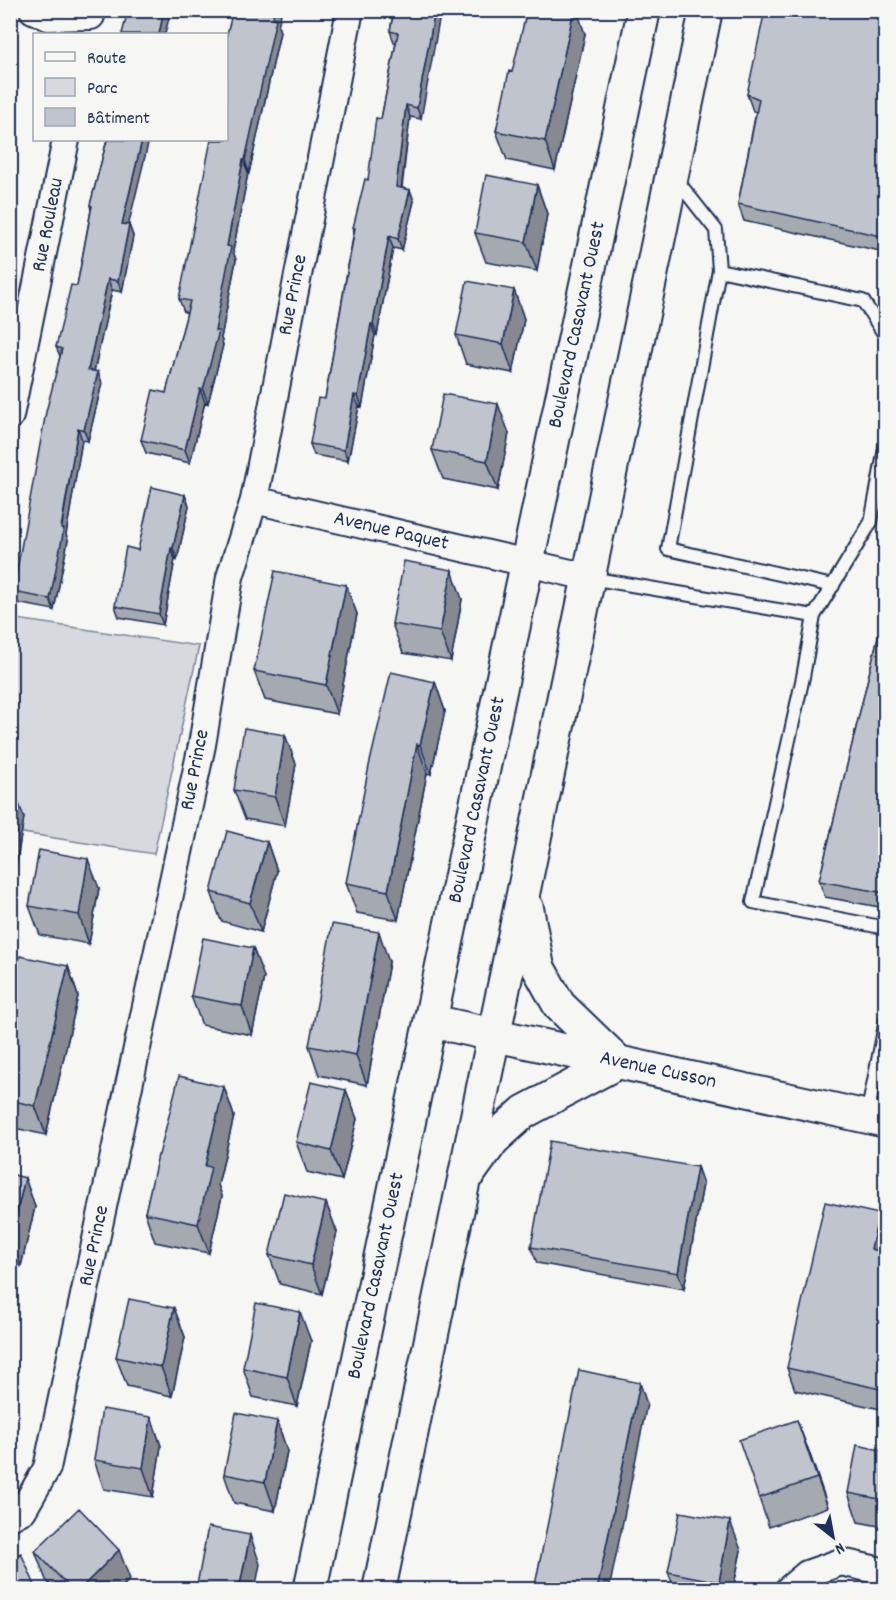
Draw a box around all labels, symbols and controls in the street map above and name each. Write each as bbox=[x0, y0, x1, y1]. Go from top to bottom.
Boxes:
legend bbox=[33, 33, 228, 141]
text: Route bbox=[87, 47, 126, 72]
text: Parc bbox=[87, 77, 118, 102]
text: Bâtiment bbox=[87, 107, 150, 132]
street label: Rue Rouleau bbox=[25, 175, 73, 275]
street label: Boulevard Casavant Ouest bbox=[541, 219, 615, 431]
street label: Rue Prince bbox=[271, 252, 317, 338]
street label: Avenue Paquet bbox=[331, 504, 452, 560]
street label: Boulevard Casavant Ouest bbox=[441, 694, 515, 906]
street label: Rue Prince bbox=[173, 727, 219, 813]
street label: Avenue Cusson bbox=[597, 1044, 719, 1098]
street label: Boulevard Casavant Ouest bbox=[340, 1170, 414, 1382]
street label: Rue Prince bbox=[72, 1203, 118, 1289]
north arrow bbox=[803, 1507, 863, 1567]
text: N bbox=[830, 1536, 849, 1560]

